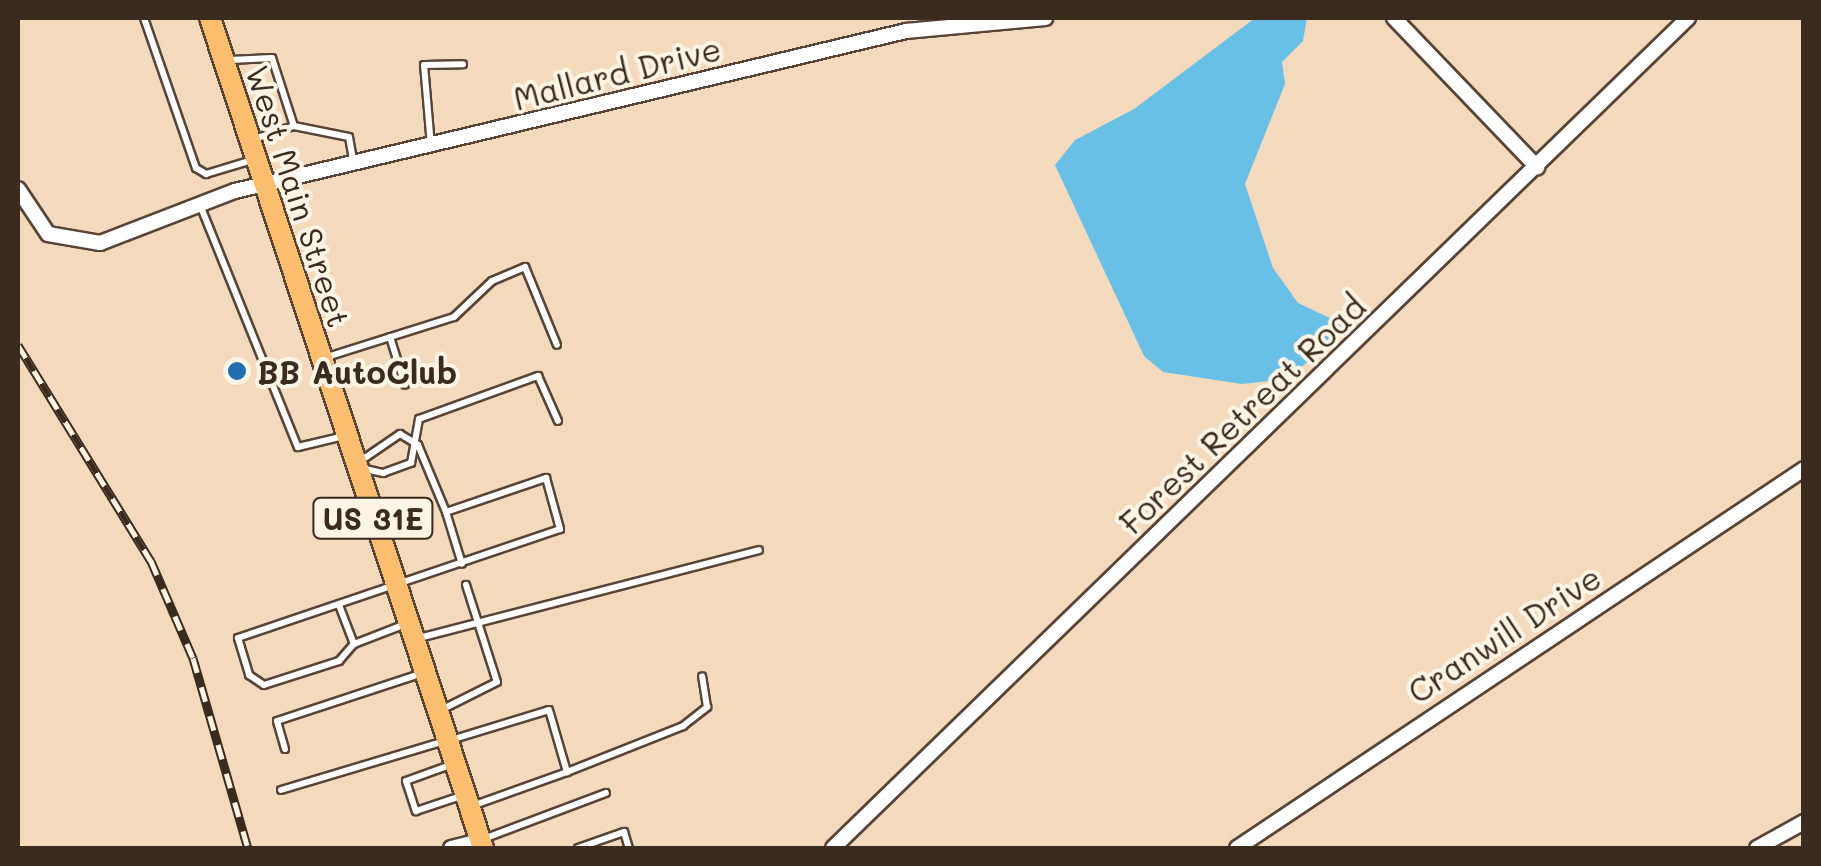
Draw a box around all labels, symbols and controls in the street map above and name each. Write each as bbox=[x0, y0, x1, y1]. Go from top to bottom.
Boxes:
street label: Mallard Drive bbox=[509, 29, 725, 117]
street label: West Main Street bbox=[239, 60, 359, 332]
street label: Forest Retreat Road bbox=[1111, 287, 1373, 541]
place label: BB AutoClub bbox=[257, 352, 457, 390]
marker: BB AutoClub bbox=[226, 360, 248, 382]
road number: US 31E bbox=[310, 493, 436, 543]
street label: Cranwill Drive bbox=[1400, 557, 1608, 711]

